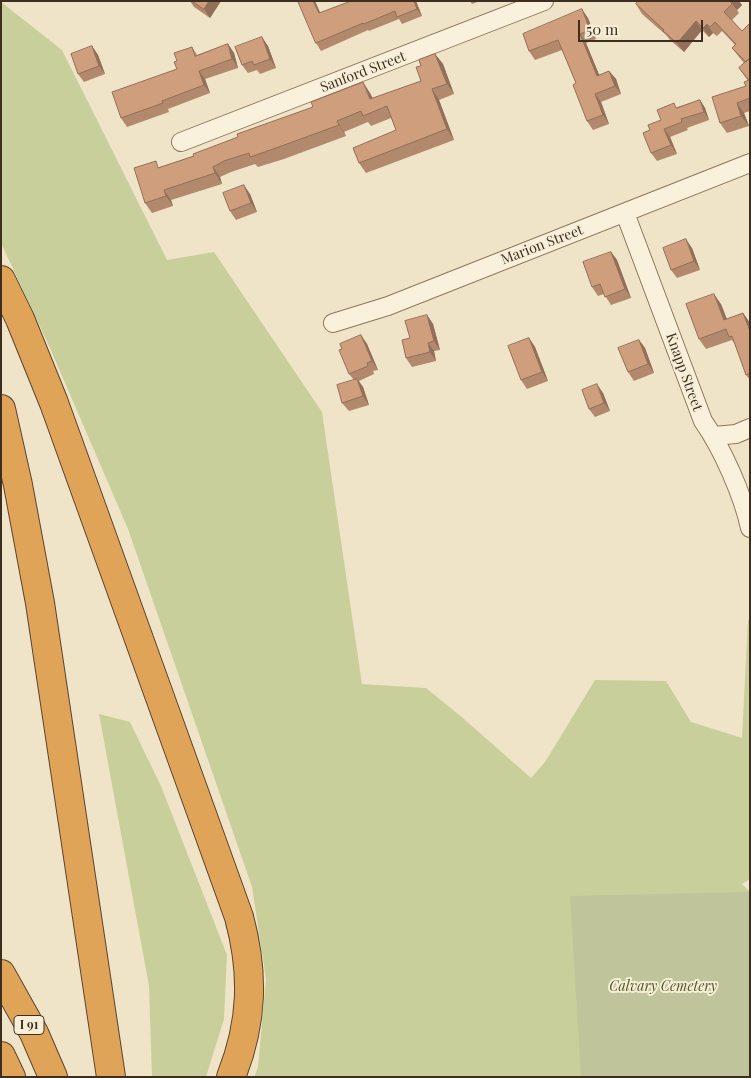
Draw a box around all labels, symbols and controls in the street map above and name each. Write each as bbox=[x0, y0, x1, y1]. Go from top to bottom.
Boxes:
scale bar bbox=[581, 10, 706, 42]
text: 50 m bbox=[586, 19, 618, 39]
street label: Sanford Street bbox=[318, 48, 408, 96]
street label: Marion Street bbox=[499, 222, 585, 268]
street label: Knapp Street bbox=[662, 331, 706, 413]
park label: Calvary Cemetery bbox=[609, 979, 717, 995]
road number: I 91 bbox=[14, 1016, 44, 1034]

